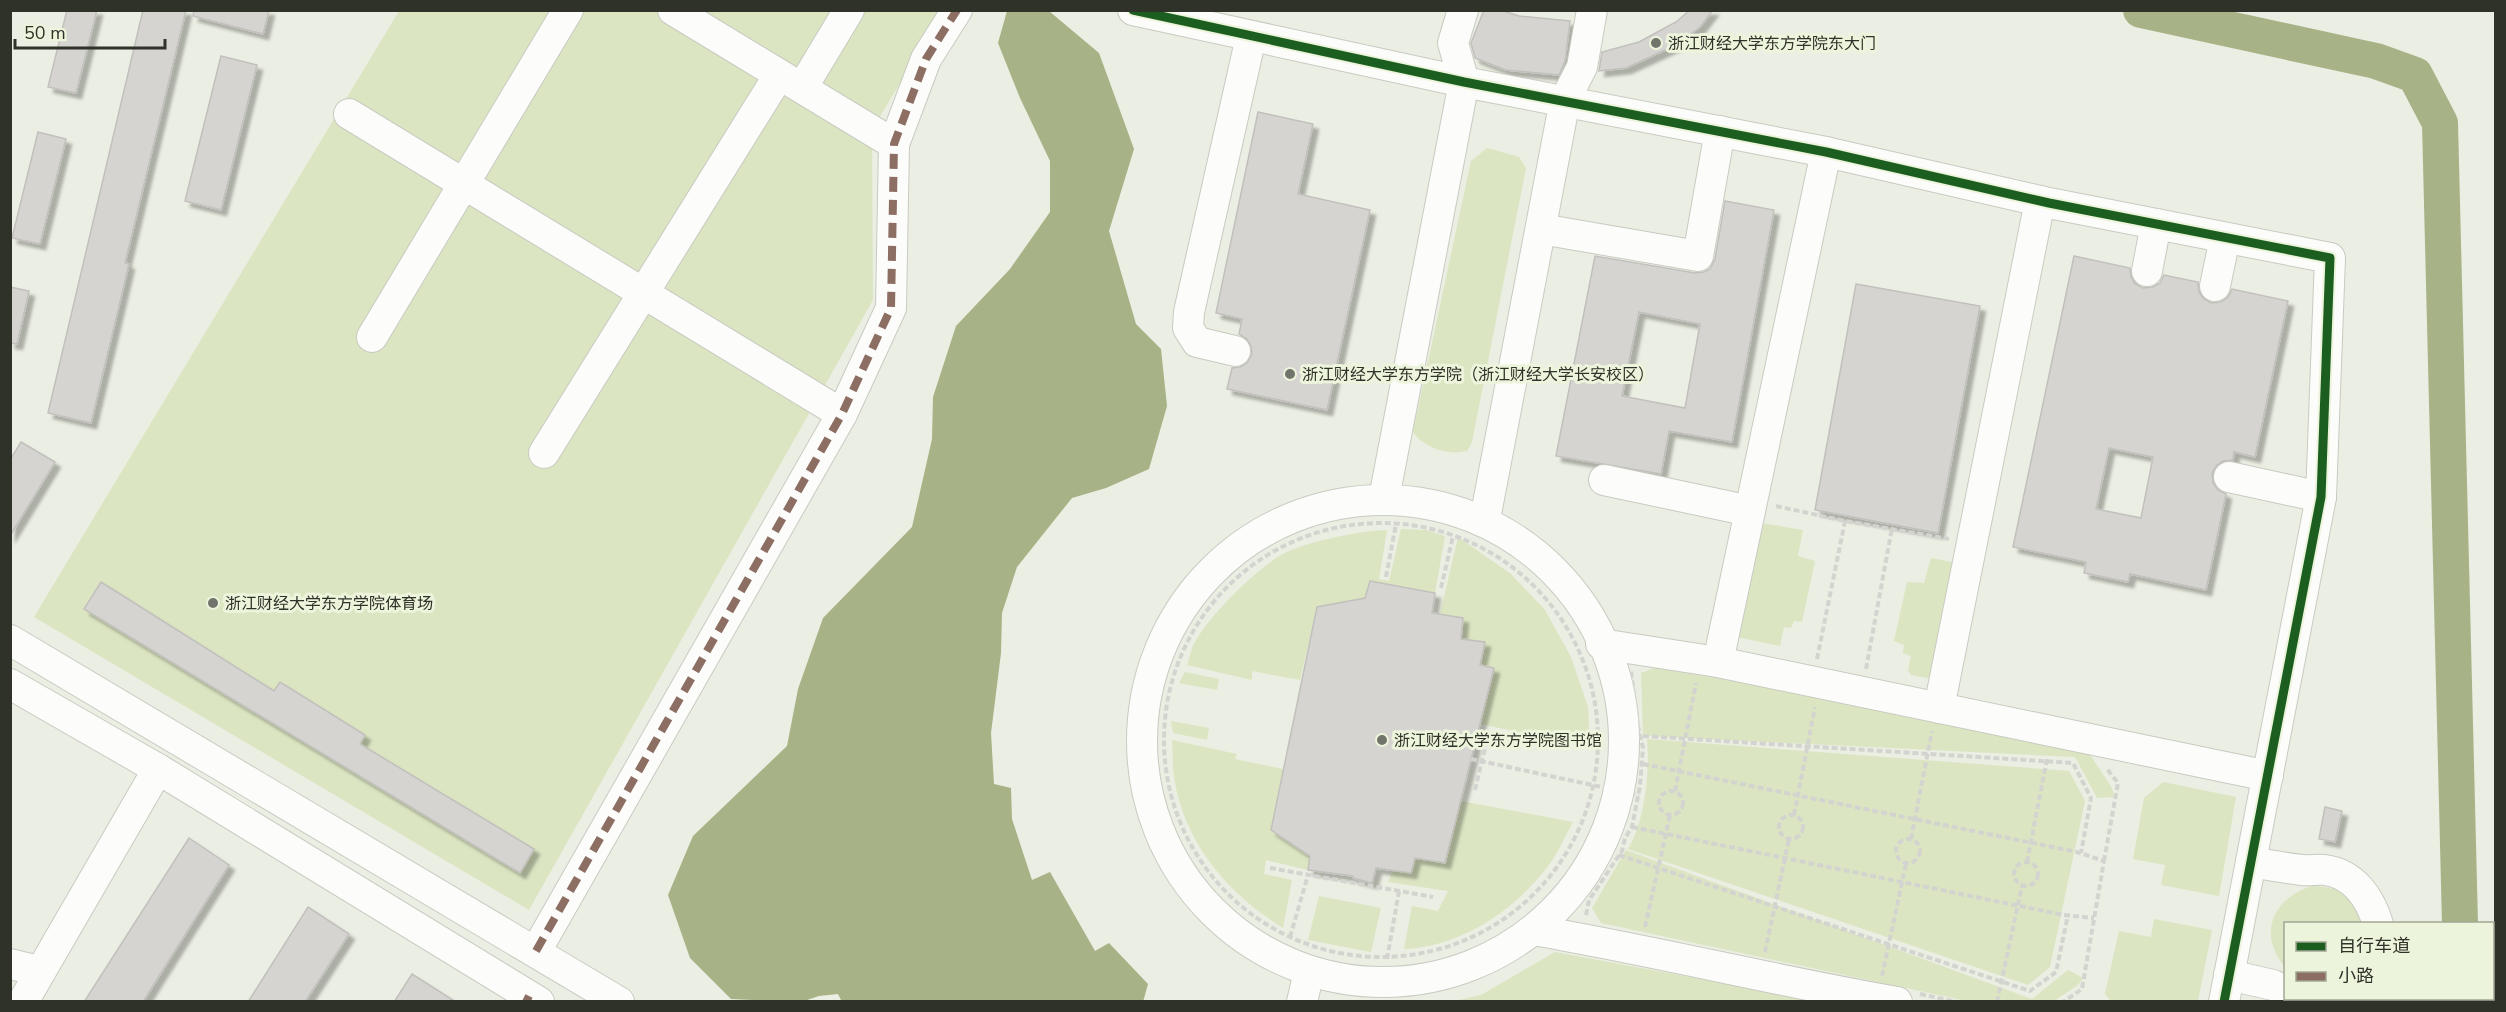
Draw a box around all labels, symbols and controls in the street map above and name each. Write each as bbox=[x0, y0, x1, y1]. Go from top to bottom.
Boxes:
scale bar bbox=[15, 12, 165, 50]
text: 50 m bbox=[24, 21, 66, 45]
place label: 浙江财经大学东方学院东大门 bbox=[1668, 33, 1876, 55]
marker: 浙江财经大学东方学院东大门 bbox=[1649, 36, 1663, 50]
place label: 浙江财经大学东方学院（浙江财经大学长安校区） bbox=[1302, 364, 1654, 386]
marker: 浙江财经大学东方学院（浙江财经大学长安校区） bbox=[1283, 367, 1297, 381]
place label: 浙江财经大学东方学院体育场 bbox=[225, 593, 433, 615]
marker: 浙江财经大学东方学院体育场 bbox=[206, 596, 220, 610]
place label: 浙江财经大学东方学院图书馆 bbox=[1394, 730, 1602, 752]
marker: 浙江财经大学东方学院图书馆 bbox=[1375, 733, 1389, 747]
legend bbox=[2284, 922, 2494, 1000]
text: 自行车道 bbox=[2338, 934, 2410, 958]
text: 小路 bbox=[2338, 964, 2374, 988]

